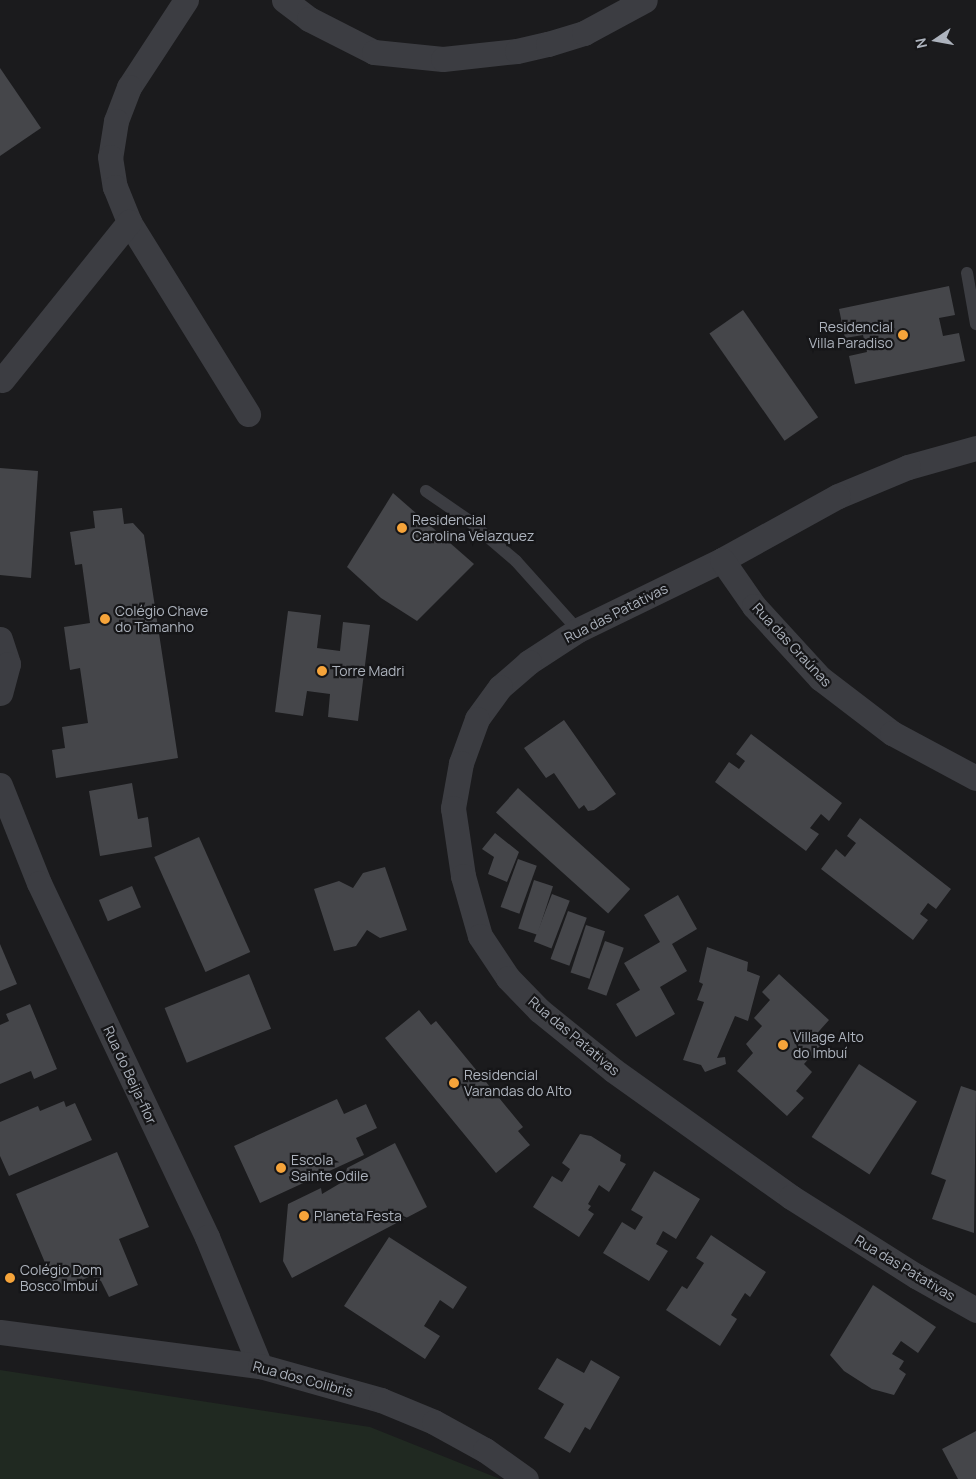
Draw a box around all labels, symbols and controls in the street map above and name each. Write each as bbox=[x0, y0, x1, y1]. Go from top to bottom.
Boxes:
north arrow bbox=[911, 15, 961, 65]
text: N bbox=[911, 36, 931, 50]
place label: Residencial Villa Paradiso bbox=[809, 319, 893, 352]
marker: Residencial Villa Paradiso bbox=[897, 329, 909, 341]
place label: Residencial Carolina Velazquez bbox=[412, 512, 534, 544]
marker: Residencial Carolina Velazquez bbox=[396, 522, 408, 534]
street label: Rua das Patativas bbox=[561, 580, 671, 646]
street label: Rua das Graúnas bbox=[749, 600, 835, 690]
place label: Colégio Chave do Tamanho bbox=[115, 603, 208, 636]
marker: Colégio Chave do Tamanho bbox=[99, 613, 111, 625]
place label: Torre Madri bbox=[332, 663, 405, 679]
marker: Torre Madri bbox=[316, 665, 328, 677]
street label: Rua das Patativas bbox=[525, 993, 623, 1079]
street label: Rua do Beija-flor bbox=[100, 1023, 160, 1127]
place label: Village Alto do Imbuí bbox=[793, 1029, 864, 1062]
marker: Village Alto do Imbuí bbox=[777, 1039, 789, 1051]
place label: Residencial Varandas do Alto bbox=[464, 1067, 572, 1100]
marker: Residencial Varandas do Alto bbox=[448, 1077, 460, 1089]
place label: Escola Sainte Odile bbox=[291, 1152, 368, 1184]
marker: Escola Sainte Odile bbox=[275, 1162, 287, 1174]
place label: Planeta Festa bbox=[314, 1208, 402, 1224]
marker: Planeta Festa bbox=[298, 1210, 310, 1222]
street label: Rua das Patativas bbox=[852, 1231, 958, 1305]
place label: Colégio Dom Bosco Imbuí bbox=[20, 1262, 102, 1294]
marker: Colégio Dom Bosco Imbuí bbox=[4, 1272, 16, 1284]
street label: Rua dos Colibris bbox=[251, 1358, 355, 1400]

